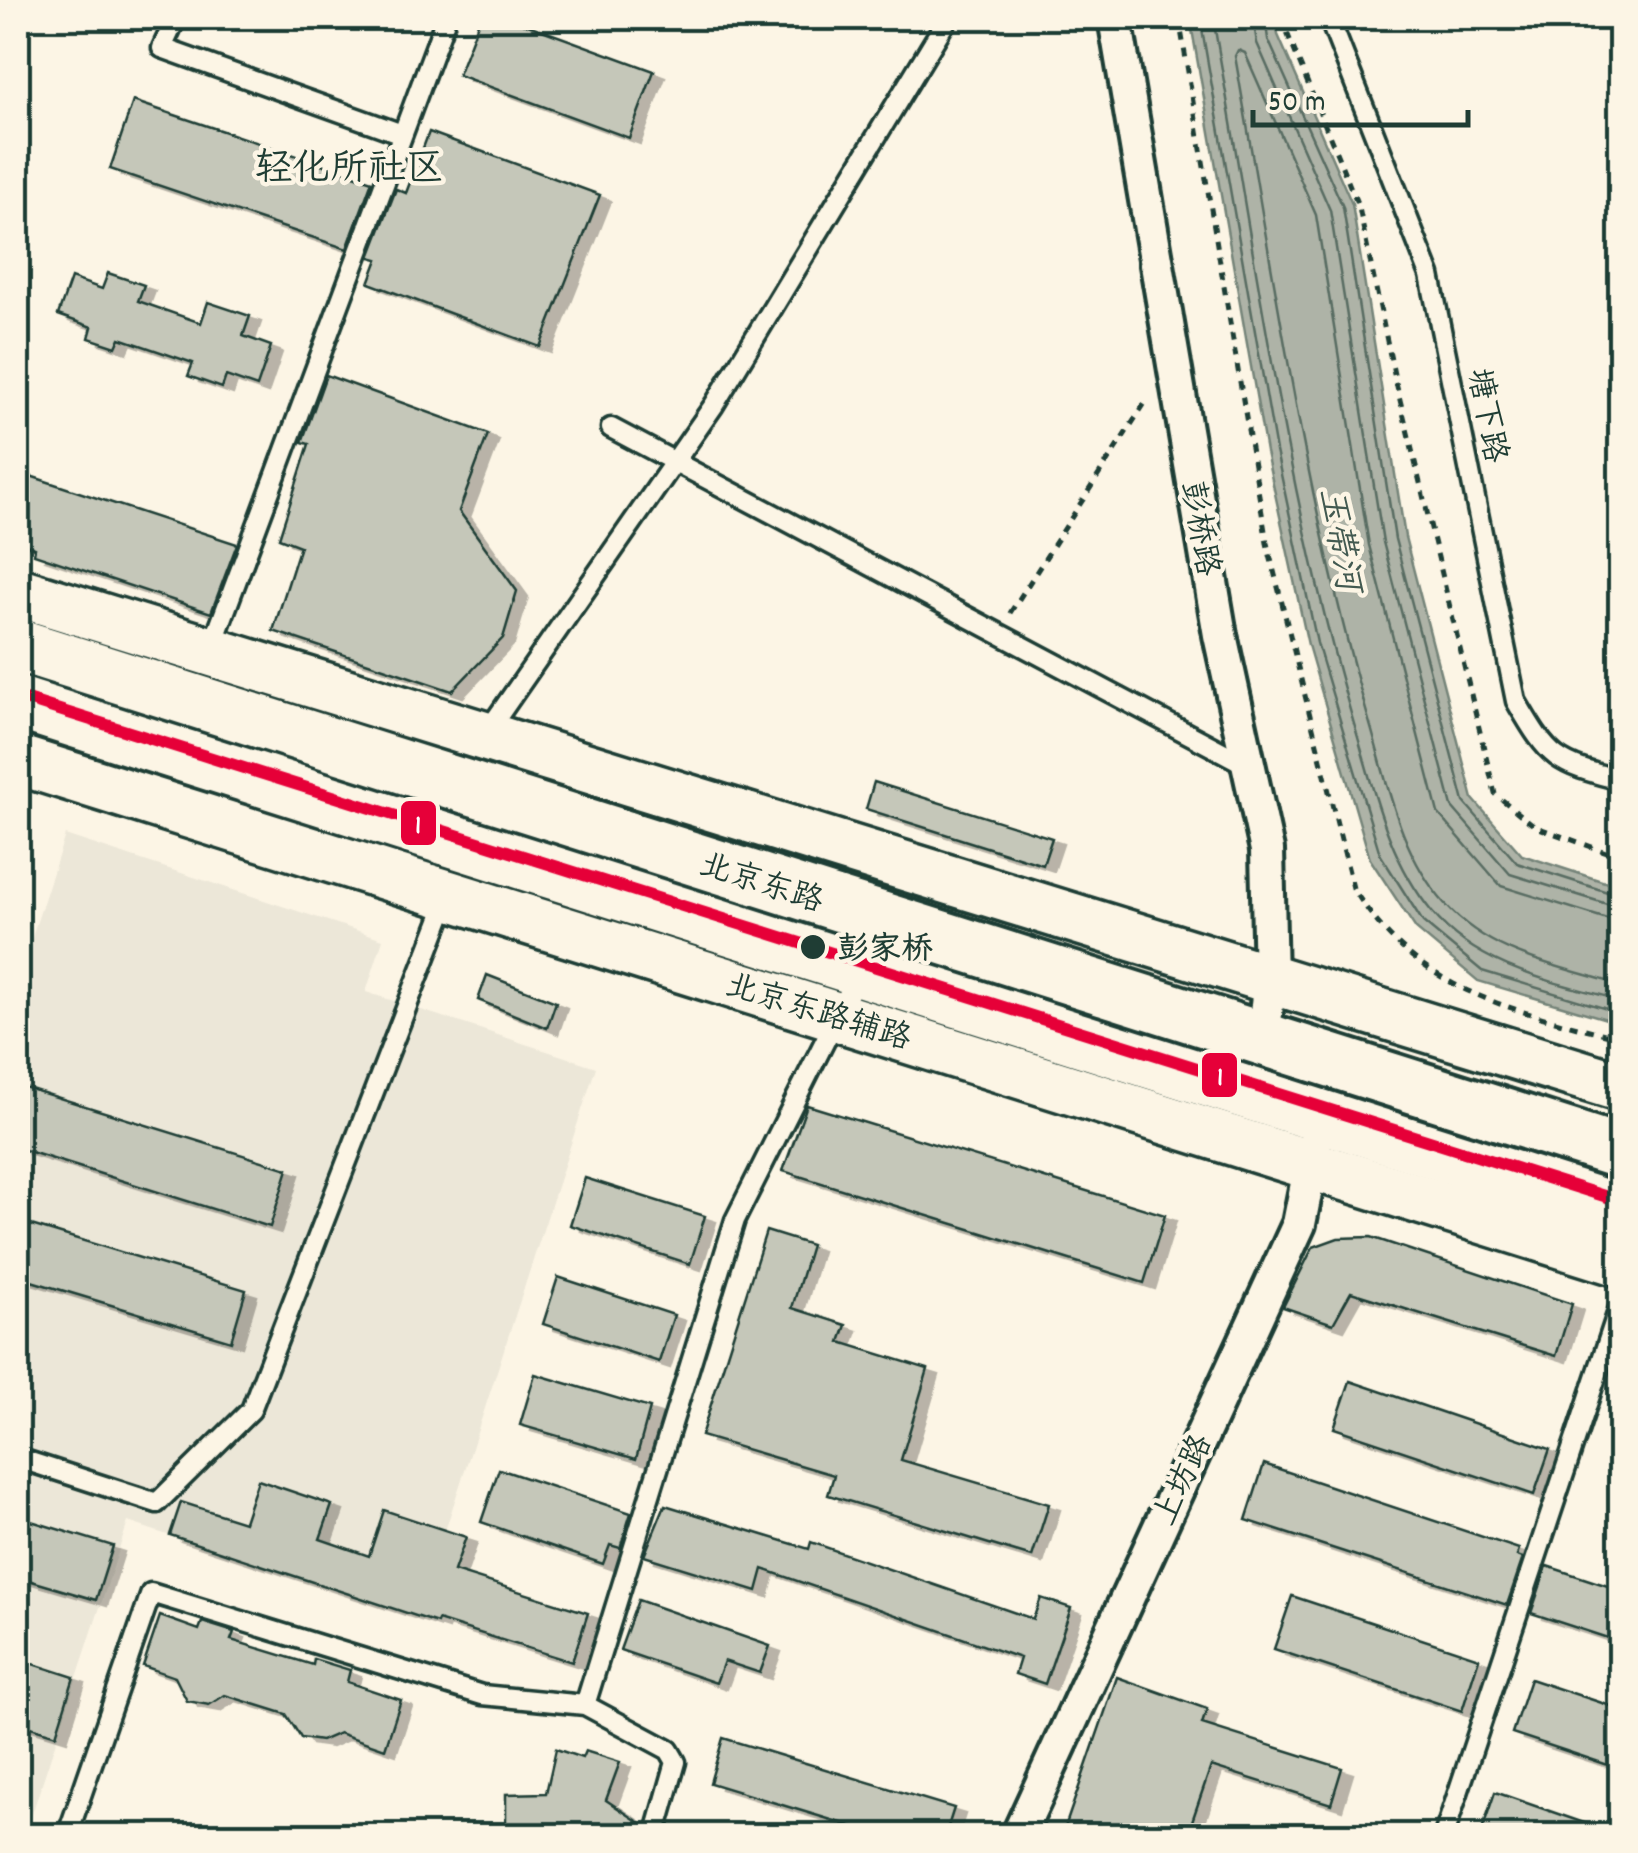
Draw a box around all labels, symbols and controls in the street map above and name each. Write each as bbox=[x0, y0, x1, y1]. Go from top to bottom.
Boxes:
scale bar bbox=[1253, 65, 1468, 127]
text: 50 m bbox=[1268, 83, 1326, 126]
district label: 轻化所社区 bbox=[254, 144, 444, 199]
street label: 塘下路 bbox=[1452, 364, 1516, 467]
street label: 彭桥路 bbox=[1166, 478, 1228, 580]
water label: 玉带河 bbox=[1303, 484, 1372, 601]
line badge: 1 bbox=[399, 799, 438, 847]
text: 1 bbox=[415, 808, 421, 848]
street label: 北京东路 bbox=[692, 844, 828, 927]
place label: 彭家桥 bbox=[837, 929, 933, 975]
marker: 彭家桥 bbox=[798, 932, 828, 962]
street label: 北京东路辅路 bbox=[719, 965, 916, 1065]
line badge: 1 bbox=[1200, 1051, 1239, 1099]
text: 1 bbox=[1217, 1060, 1223, 1100]
street label: 上坊路 bbox=[1144, 1428, 1227, 1534]

